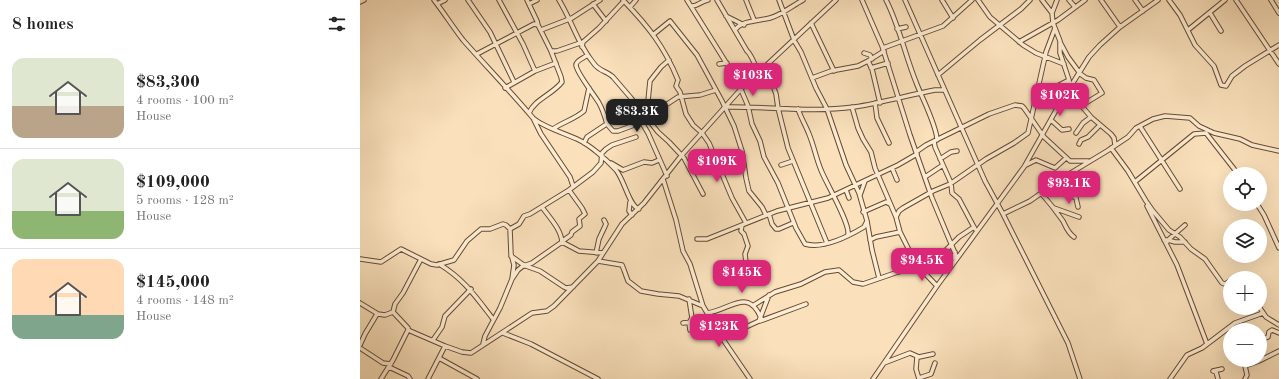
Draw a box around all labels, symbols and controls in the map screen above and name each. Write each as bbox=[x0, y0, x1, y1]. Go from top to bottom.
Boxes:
icon: filters bbox=[326, 13, 348, 35]
text: 8 homes bbox=[12, 16, 74, 33]
pin: $103K bbox=[725, 63, 781, 97]
text: $103K bbox=[733, 69, 773, 82]
icon: home bbox=[44, 74, 92, 122]
text: $83,300 bbox=[136, 74, 200, 91]
pin: $102K bbox=[1032, 83, 1088, 117]
text: $102K bbox=[1040, 89, 1080, 102]
text: 4 rooms · 100 m² bbox=[136, 94, 234, 107]
pin: $83.3K bbox=[604, 99, 670, 133]
text: $83.3K bbox=[615, 105, 659, 118]
text: House bbox=[136, 110, 171, 123]
pin: $109K bbox=[689, 149, 745, 183]
text: $109K bbox=[697, 155, 737, 168]
map controls bbox=[1223, 167, 1267, 367]
button: locate bbox=[1223, 167, 1267, 211]
pin: $93.1K bbox=[1036, 171, 1102, 205]
text: $109,000 bbox=[136, 174, 210, 191]
icon: home bbox=[44, 175, 92, 223]
text: $93.1K bbox=[1047, 177, 1091, 190]
text: 5 rooms · 128 m² bbox=[136, 194, 234, 207]
text: House bbox=[136, 210, 171, 223]
button: layers bbox=[1223, 219, 1267, 263]
pin: $94.5K bbox=[889, 248, 955, 282]
text: $94.5K bbox=[900, 254, 944, 267]
pin: $145K bbox=[714, 260, 770, 294]
text: $145K bbox=[722, 266, 762, 279]
button: + bbox=[1223, 271, 1267, 315]
text: $145,000 bbox=[136, 274, 210, 291]
icon: home bbox=[44, 275, 92, 323]
text: 4 rooms · 148 m² bbox=[136, 294, 234, 307]
text: House bbox=[136, 310, 171, 323]
pin: $123K bbox=[691, 314, 747, 348]
text: $123K bbox=[699, 320, 739, 333]
button: − bbox=[1223, 323, 1267, 367]

